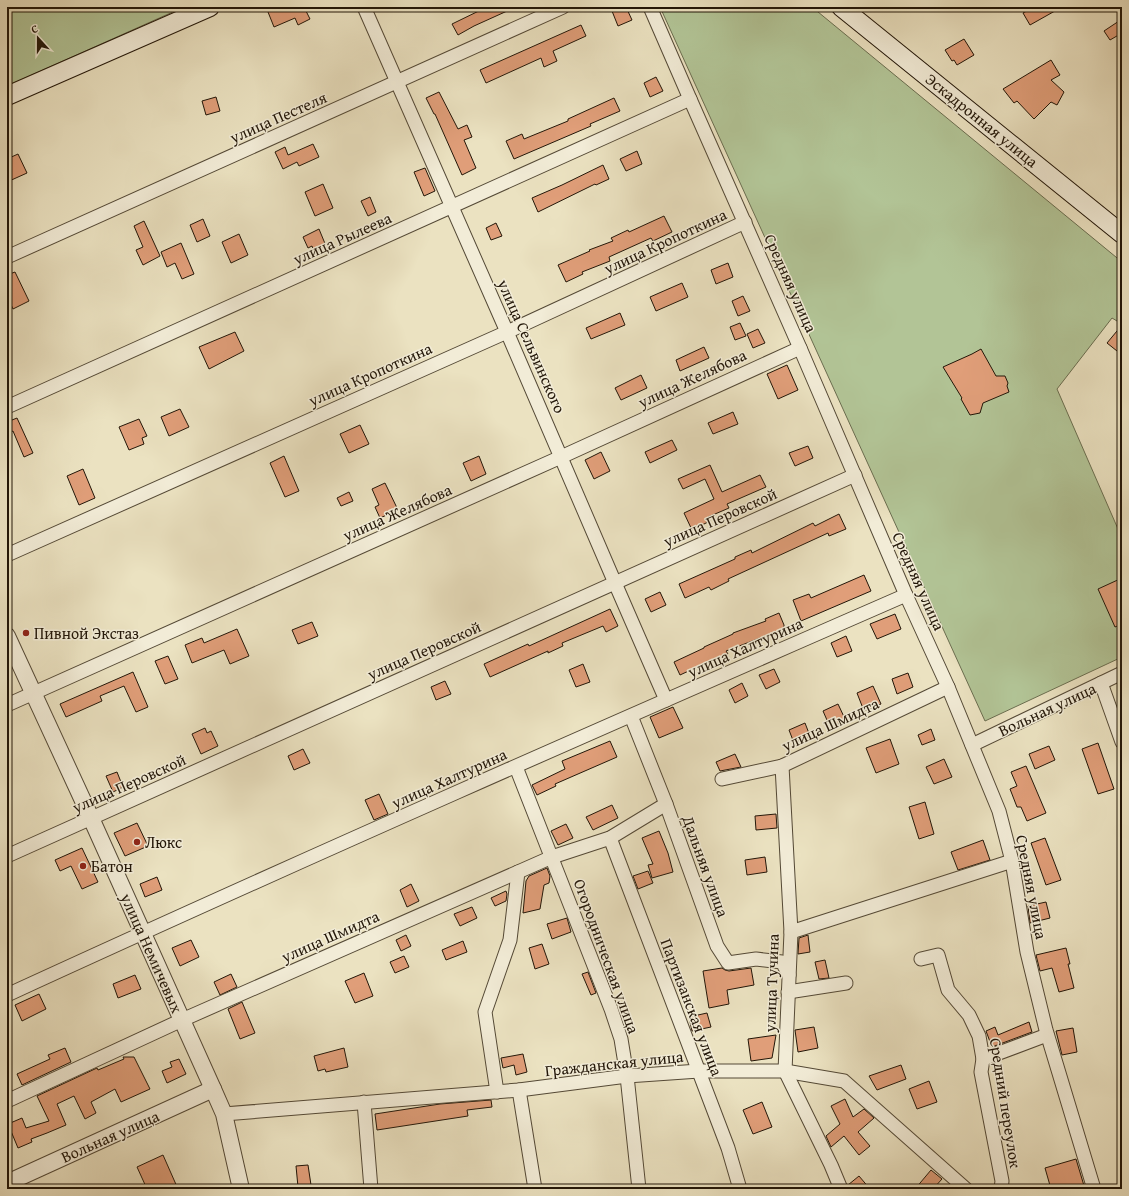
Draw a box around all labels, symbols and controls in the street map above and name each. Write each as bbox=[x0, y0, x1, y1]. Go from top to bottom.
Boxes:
north arrow bbox=[18, 18, 58, 58]
text: С bbox=[29, 20, 40, 37]
street label: Эскадронная улица bbox=[921, 67, 1044, 173]
street label: улица Пестеля bbox=[225, 85, 330, 149]
street label: улица Кропоткина bbox=[599, 202, 731, 280]
street label: улица Рылеева bbox=[288, 205, 396, 271]
street label: Средняя улица bbox=[759, 230, 824, 337]
street label: улица Сельвинского bbox=[491, 274, 572, 417]
street label: улица Кропоткина bbox=[303, 336, 436, 412]
street label: улица Желябова bbox=[633, 342, 750, 414]
street label: улица Желябова bbox=[338, 477, 456, 547]
street label: улица Перовской bbox=[658, 481, 781, 553]
street label: Средняя улица bbox=[887, 528, 952, 635]
street label: улица Халтурина bbox=[683, 611, 807, 684]
street label: улица Перовской bbox=[362, 614, 485, 686]
place label: Пивной Экстаз bbox=[34, 621, 139, 645]
marker: Пивной Экстаз bbox=[21, 628, 31, 638]
street label: Вольная улица bbox=[994, 676, 1100, 742]
street label: улица Шмидта bbox=[776, 691, 883, 758]
street label: улица Халтурина bbox=[387, 742, 511, 815]
street label: улица Перовской bbox=[67, 747, 190, 819]
street label: Дальняя улица bbox=[676, 811, 736, 920]
place label: Люкс bbox=[145, 830, 182, 854]
street label: Средняя улица bbox=[1010, 833, 1054, 942]
marker: Люкс bbox=[132, 837, 142, 847]
place label: Батон bbox=[91, 854, 133, 878]
marker: Батон bbox=[78, 861, 88, 871]
street label: Огородническая улица bbox=[568, 875, 646, 1037]
street label: улица Немичевых bbox=[114, 888, 190, 1018]
street label: улица Шмидта bbox=[276, 904, 383, 969]
street label: улица Тучина bbox=[757, 933, 785, 1034]
street label: Партизанская улица bbox=[655, 935, 729, 1080]
street label: Средний переулок bbox=[984, 1036, 1028, 1170]
street label: Гражданская улица bbox=[544, 1044, 685, 1082]
street label: Вольная улица bbox=[57, 1103, 163, 1168]

